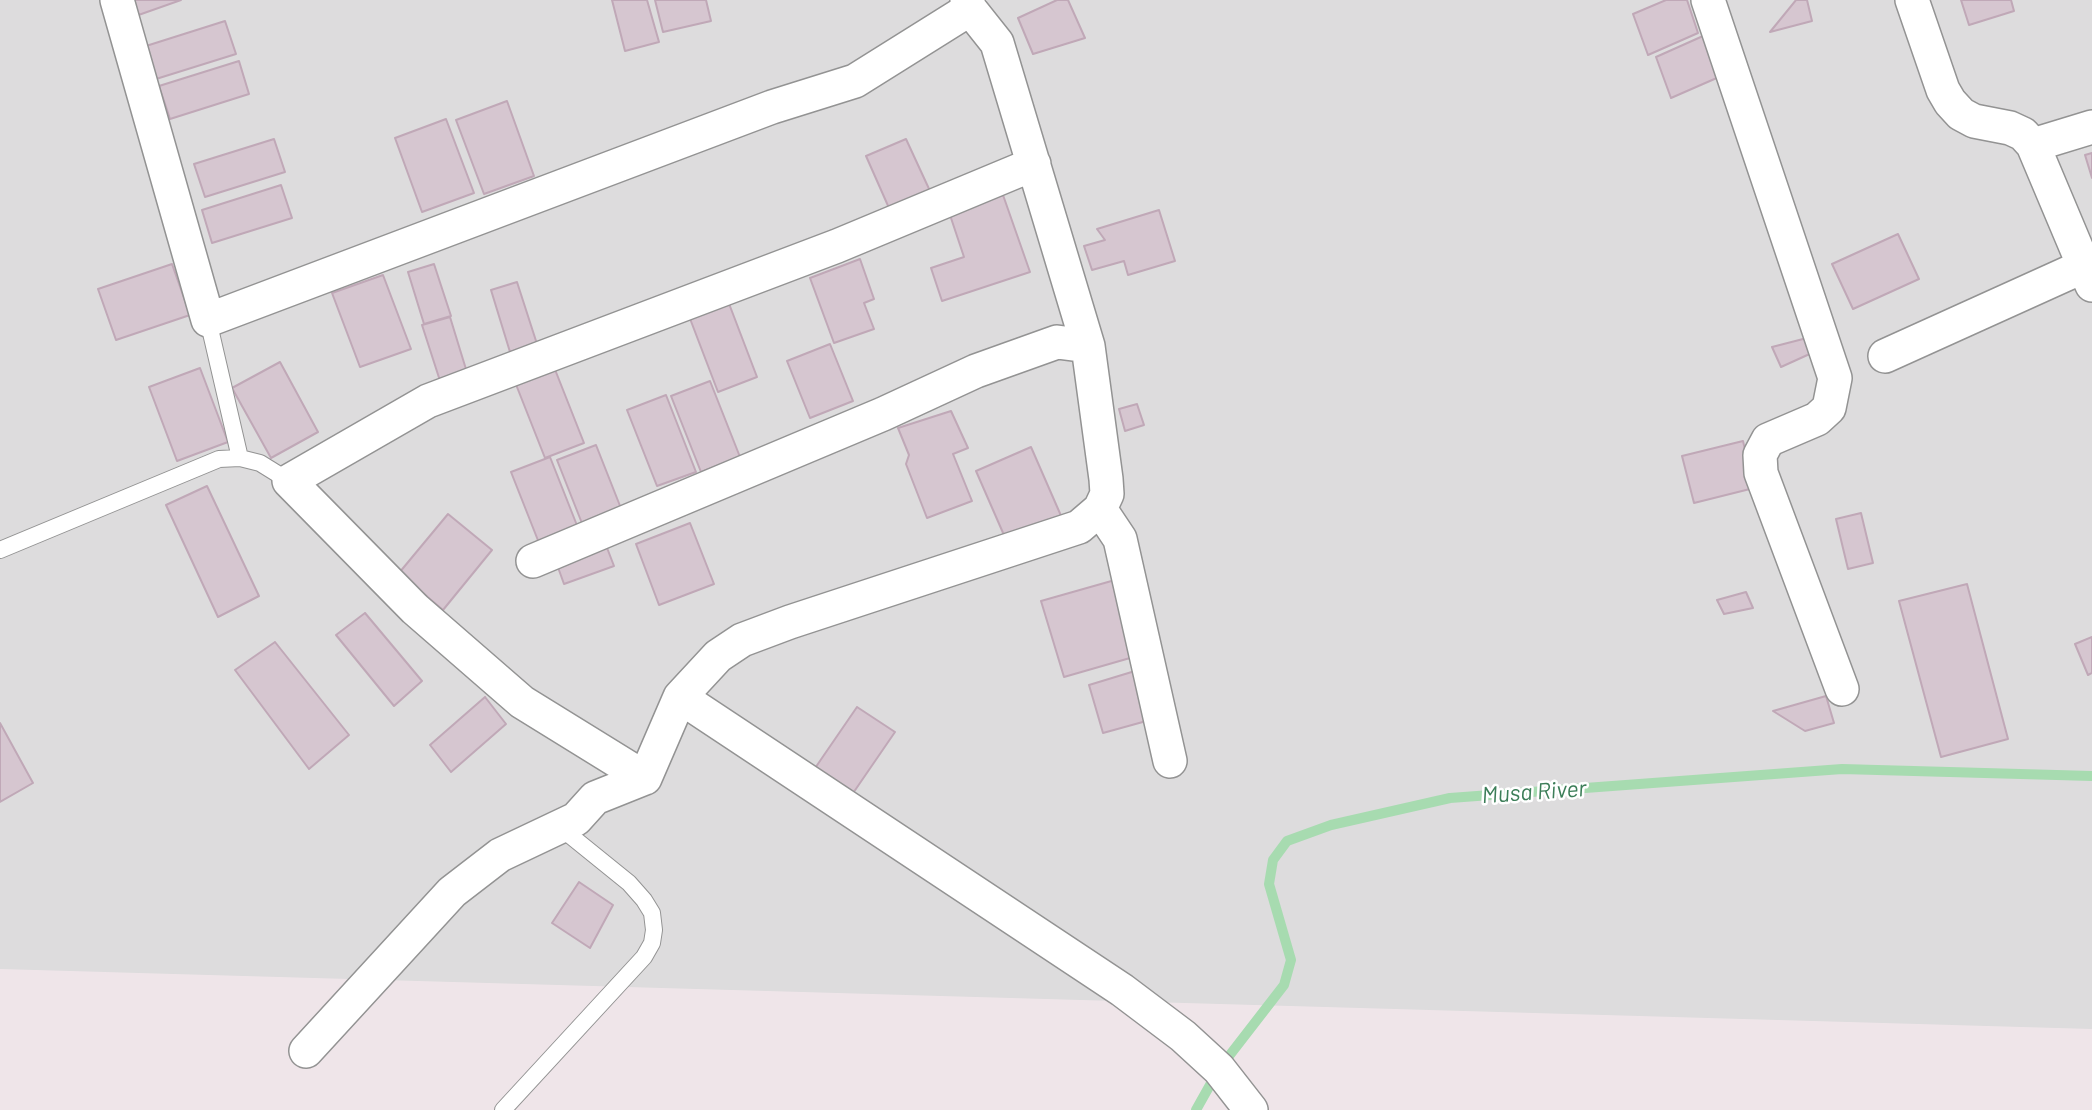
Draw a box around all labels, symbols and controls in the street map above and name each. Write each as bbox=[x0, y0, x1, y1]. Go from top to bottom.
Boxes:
water label: Musa River bbox=[1481, 775, 1587, 809]

